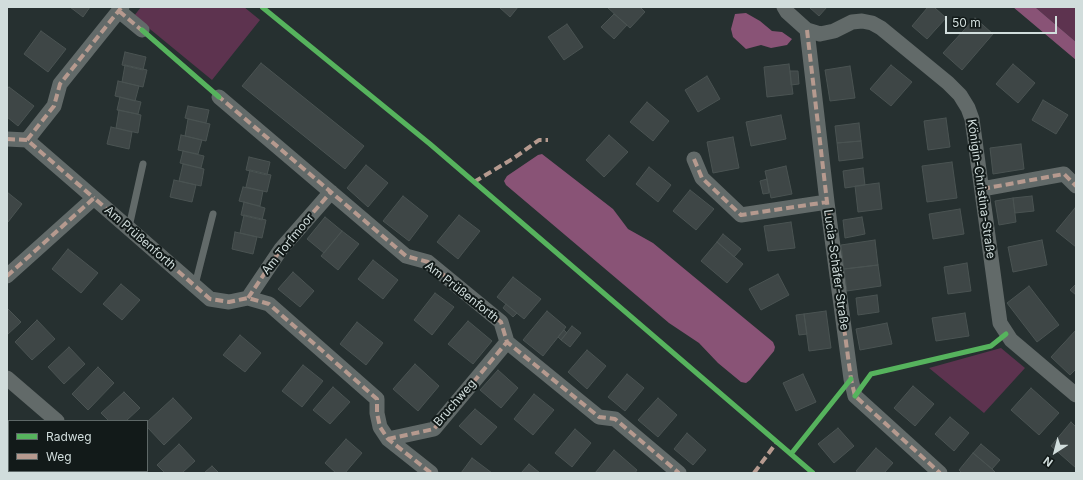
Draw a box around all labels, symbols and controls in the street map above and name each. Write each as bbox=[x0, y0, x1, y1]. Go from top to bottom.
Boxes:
scale bar bbox=[947, 8, 1059, 34]
text: 50 m bbox=[952, 15, 981, 30]
street label: Königin-Christina-Straße bbox=[964, 118, 998, 260]
street label: Am Prüßenforth bbox=[101, 203, 179, 273]
street label: Lucia-Schäfer-Straße bbox=[820, 208, 852, 332]
street label: Am Torfmoor bbox=[259, 210, 317, 278]
street label: Am Prüßenforth bbox=[422, 259, 502, 325]
street label: Bruchweg bbox=[431, 377, 479, 429]
legend bbox=[8, 420, 148, 472]
text: Radweg bbox=[46, 429, 92, 444]
north arrow bbox=[1035, 432, 1075, 472]
text: Weg bbox=[46, 449, 72, 464]
text: N bbox=[1040, 454, 1055, 470]

